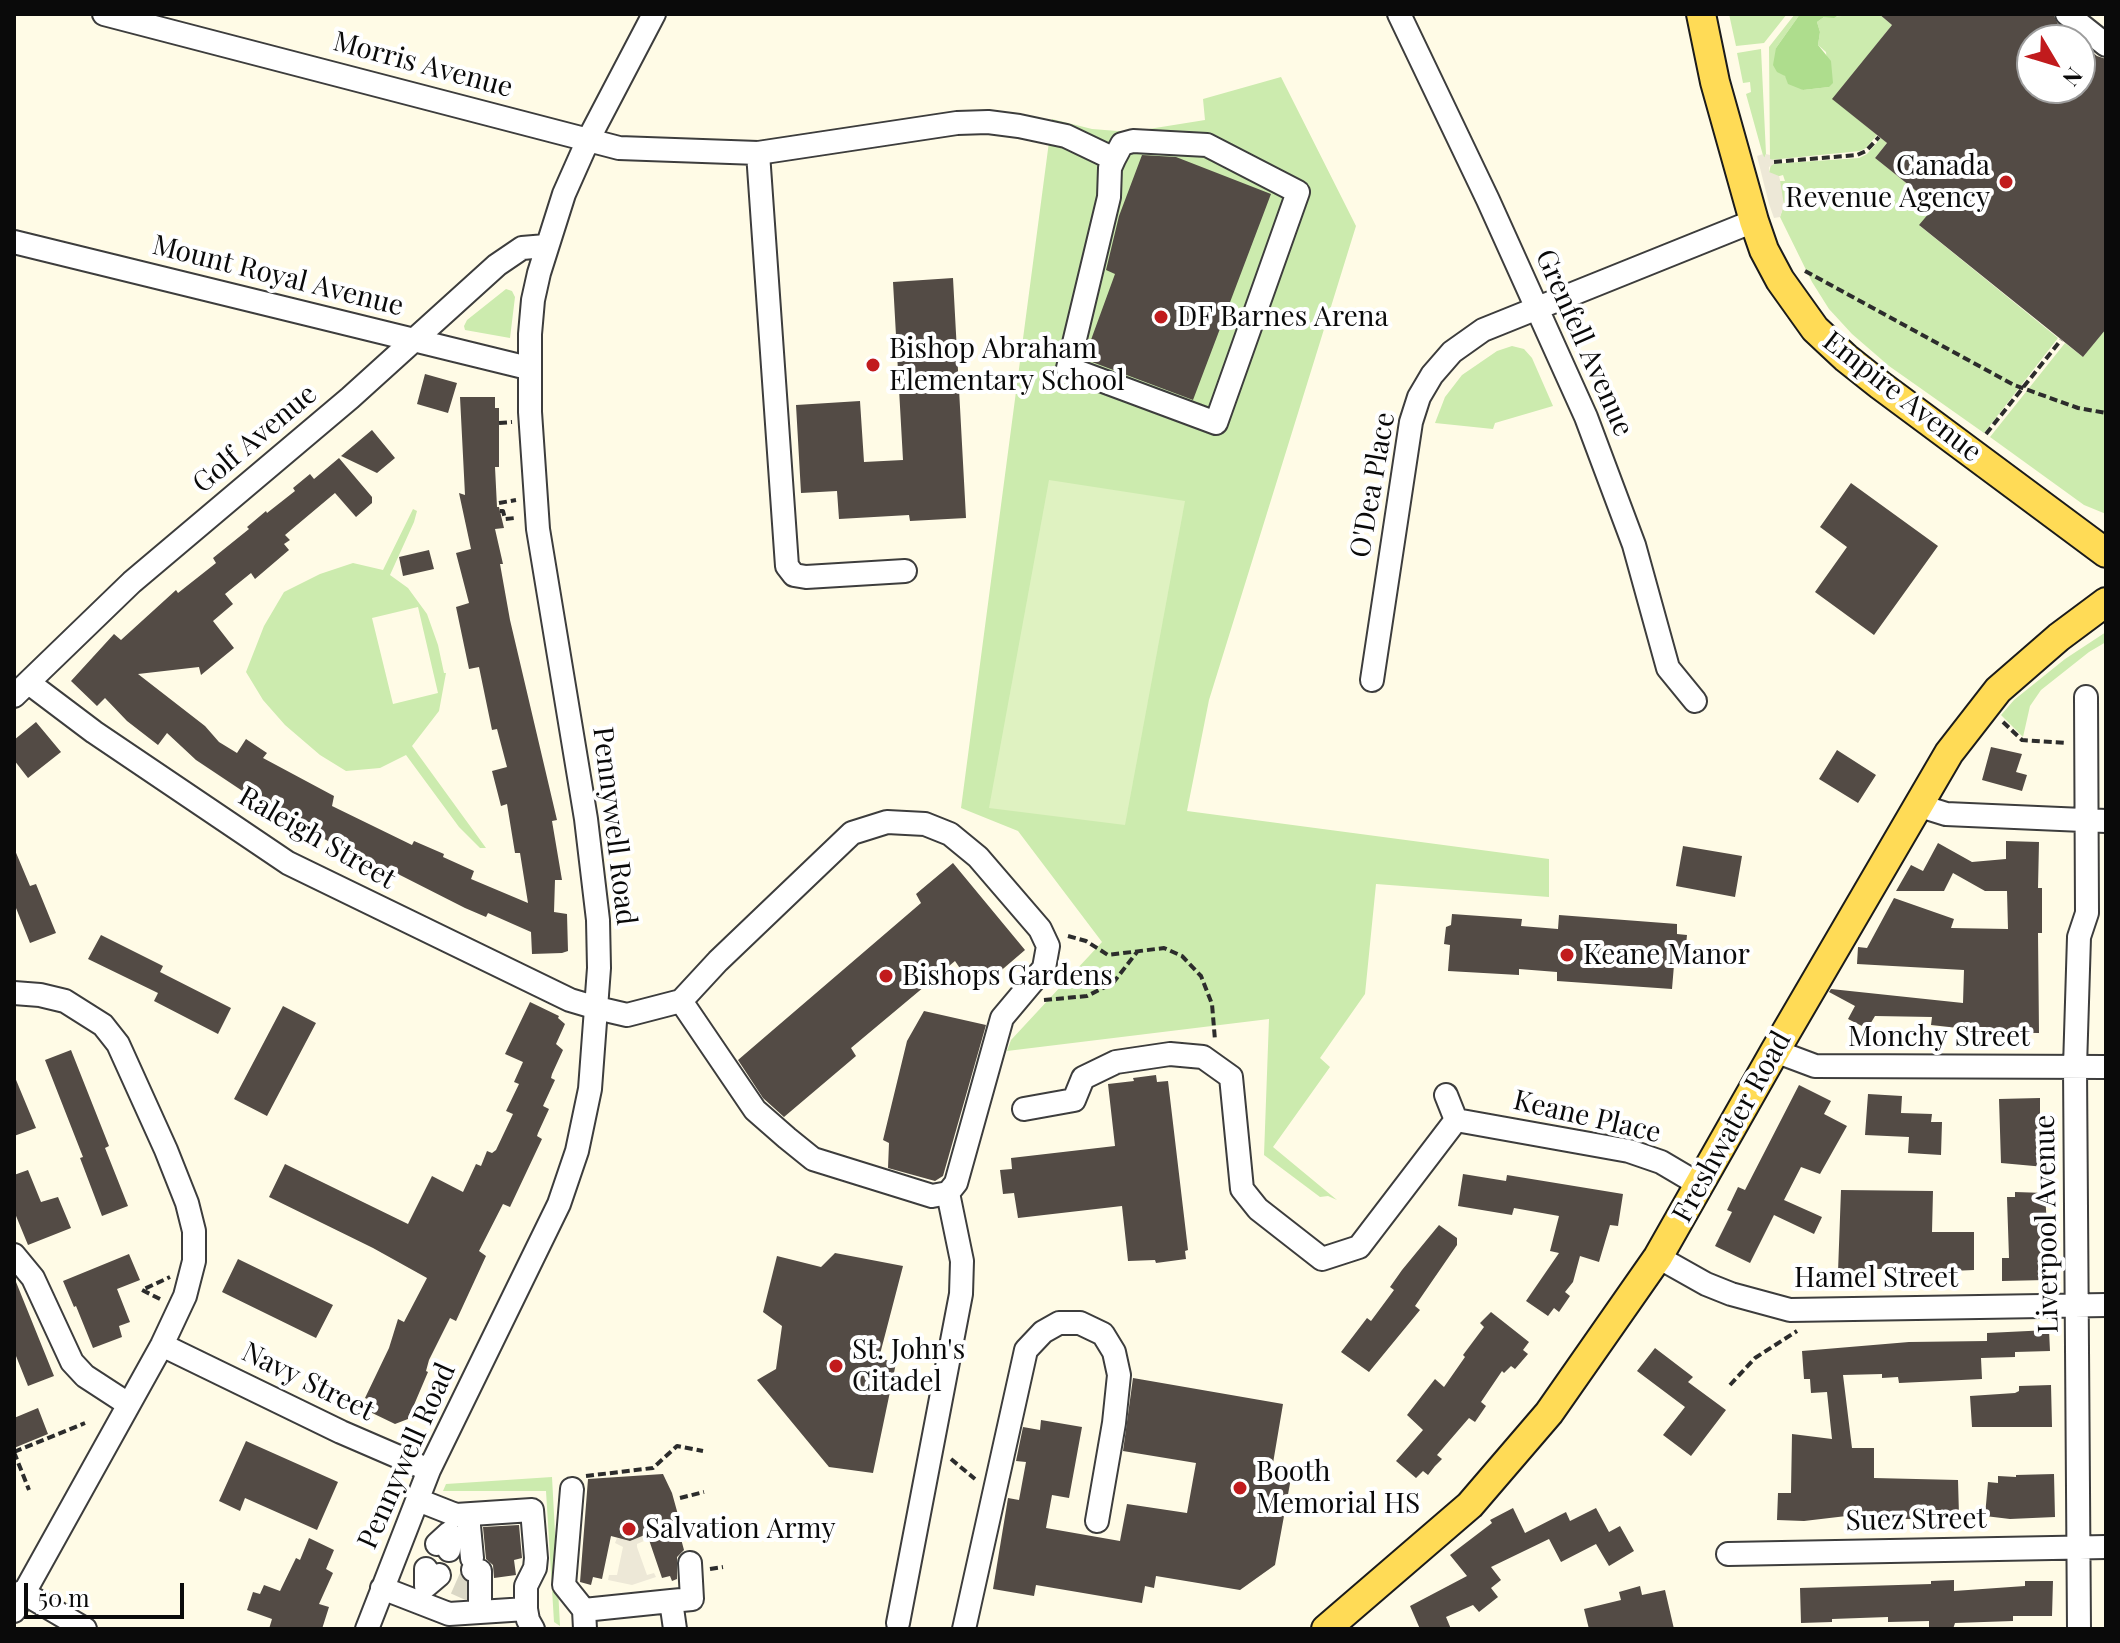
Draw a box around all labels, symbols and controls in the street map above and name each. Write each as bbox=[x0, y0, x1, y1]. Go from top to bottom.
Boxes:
north arrow bbox=[2016, 24, 2096, 104]
street label: Morris Avenue bbox=[330, 25, 516, 105]
text: N bbox=[2057, 62, 2090, 93]
place label: Canada Revenue Agency bbox=[1785, 149, 1990, 215]
marker: Canada Revenue Agency bbox=[1997, 173, 2015, 191]
street label: Mount Royal Avenue bbox=[149, 229, 407, 323]
street label: Grenfell Avenue bbox=[1528, 244, 1640, 442]
place label: DF Barnes Arena bbox=[1177, 300, 1388, 334]
marker: DF Barnes Arena bbox=[1152, 308, 1170, 326]
street label: Empire Avenue bbox=[1816, 325, 1988, 469]
place label: Bishop Abraham Elementary School bbox=[889, 332, 1125, 398]
marker: Bishop Abraham Elementary School bbox=[864, 356, 882, 374]
street label: Golf Avenue bbox=[186, 377, 324, 501]
street label: O'Dea Place bbox=[1344, 410, 1402, 560]
street label: Pennywell Road bbox=[585, 725, 643, 927]
street label: Raleigh Street bbox=[233, 780, 401, 896]
place label: Keane Manor bbox=[1583, 938, 1750, 972]
marker: Keane Manor bbox=[1558, 946, 1576, 964]
place label: Bishops Gardens bbox=[902, 959, 1113, 993]
marker: Bishops Gardens bbox=[877, 967, 895, 985]
street label: Monchy Street bbox=[1848, 1020, 2030, 1054]
street label: Freshwater Road bbox=[1666, 1026, 1798, 1228]
street label: Keane Place bbox=[1510, 1084, 1664, 1150]
street label: Liverpool Avenue bbox=[2028, 1114, 2066, 1334]
street label: Hamel Street bbox=[1794, 1261, 1958, 1295]
place label: St. John's Citadel bbox=[852, 1333, 965, 1399]
street label: Navy Street bbox=[236, 1336, 380, 1428]
marker: St. John's Citadel bbox=[827, 1357, 845, 1375]
street label: Pennywell Road bbox=[351, 1358, 463, 1554]
place label: Booth Memorial HS bbox=[1256, 1455, 1420, 1521]
marker: Booth Memorial HS bbox=[1231, 1479, 1249, 1497]
street label: Suez Street bbox=[1845, 1502, 1987, 1538]
place label: Salvation Army bbox=[645, 1512, 836, 1546]
marker: Salvation Army bbox=[620, 1520, 638, 1538]
scale bar bbox=[28, 1567, 188, 1617]
text: 50 m bbox=[38, 1581, 90, 1613]

